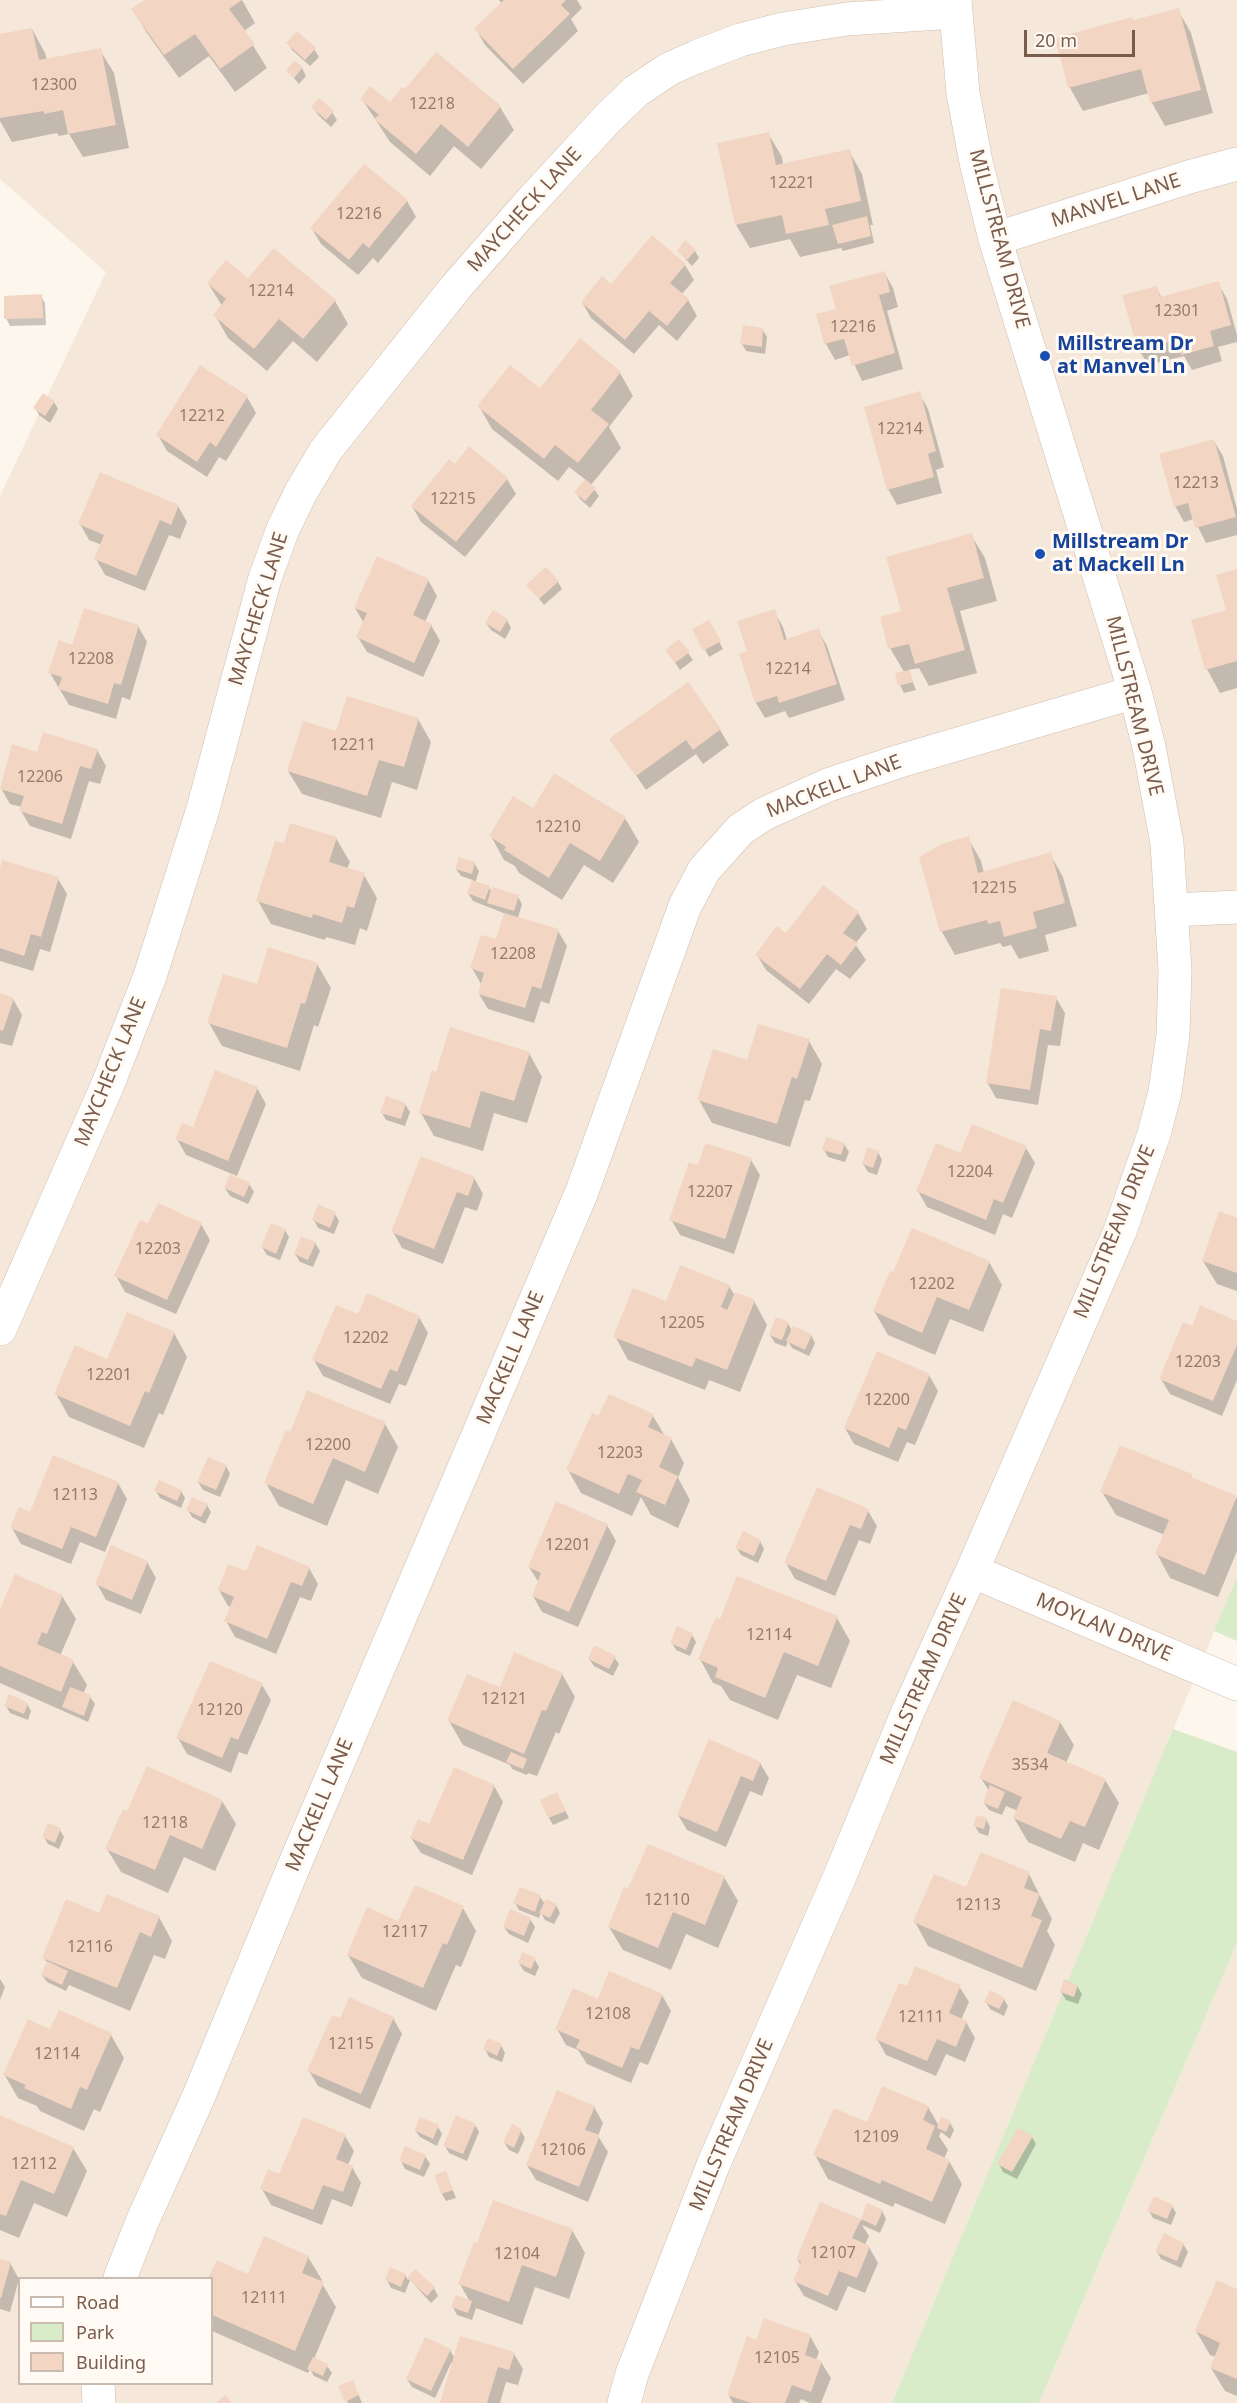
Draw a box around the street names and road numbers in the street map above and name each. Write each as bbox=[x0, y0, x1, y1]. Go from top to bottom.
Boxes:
street label: MAYCHECK LANE bbox=[463, 143, 587, 277]
street label: MILLSTREAM DRIVE bbox=[964, 147, 1034, 331]
street label: MANVEL LANE bbox=[1048, 169, 1184, 233]
street label: MAYCHECK LANE bbox=[224, 529, 294, 689]
street label: MILLSTREAM DRIVE bbox=[1100, 614, 1168, 798]
street label: MACKELL LANE bbox=[763, 750, 905, 824]
street label: MAYCHECK LANE bbox=[70, 994, 152, 1150]
street label: MILLSTREAM DRIVE bbox=[1069, 1142, 1161, 1322]
street label: MACKELL LANE bbox=[472, 1288, 550, 1428]
street label: MOYLAN DRIVE bbox=[1032, 1589, 1176, 1667]
street label: MILLSTREAM DRIVE bbox=[875, 1590, 973, 1768]
street label: MACKELL LANE bbox=[281, 1735, 359, 1875]
street label: MILLSTREAM DRIVE bbox=[685, 2035, 779, 2215]

